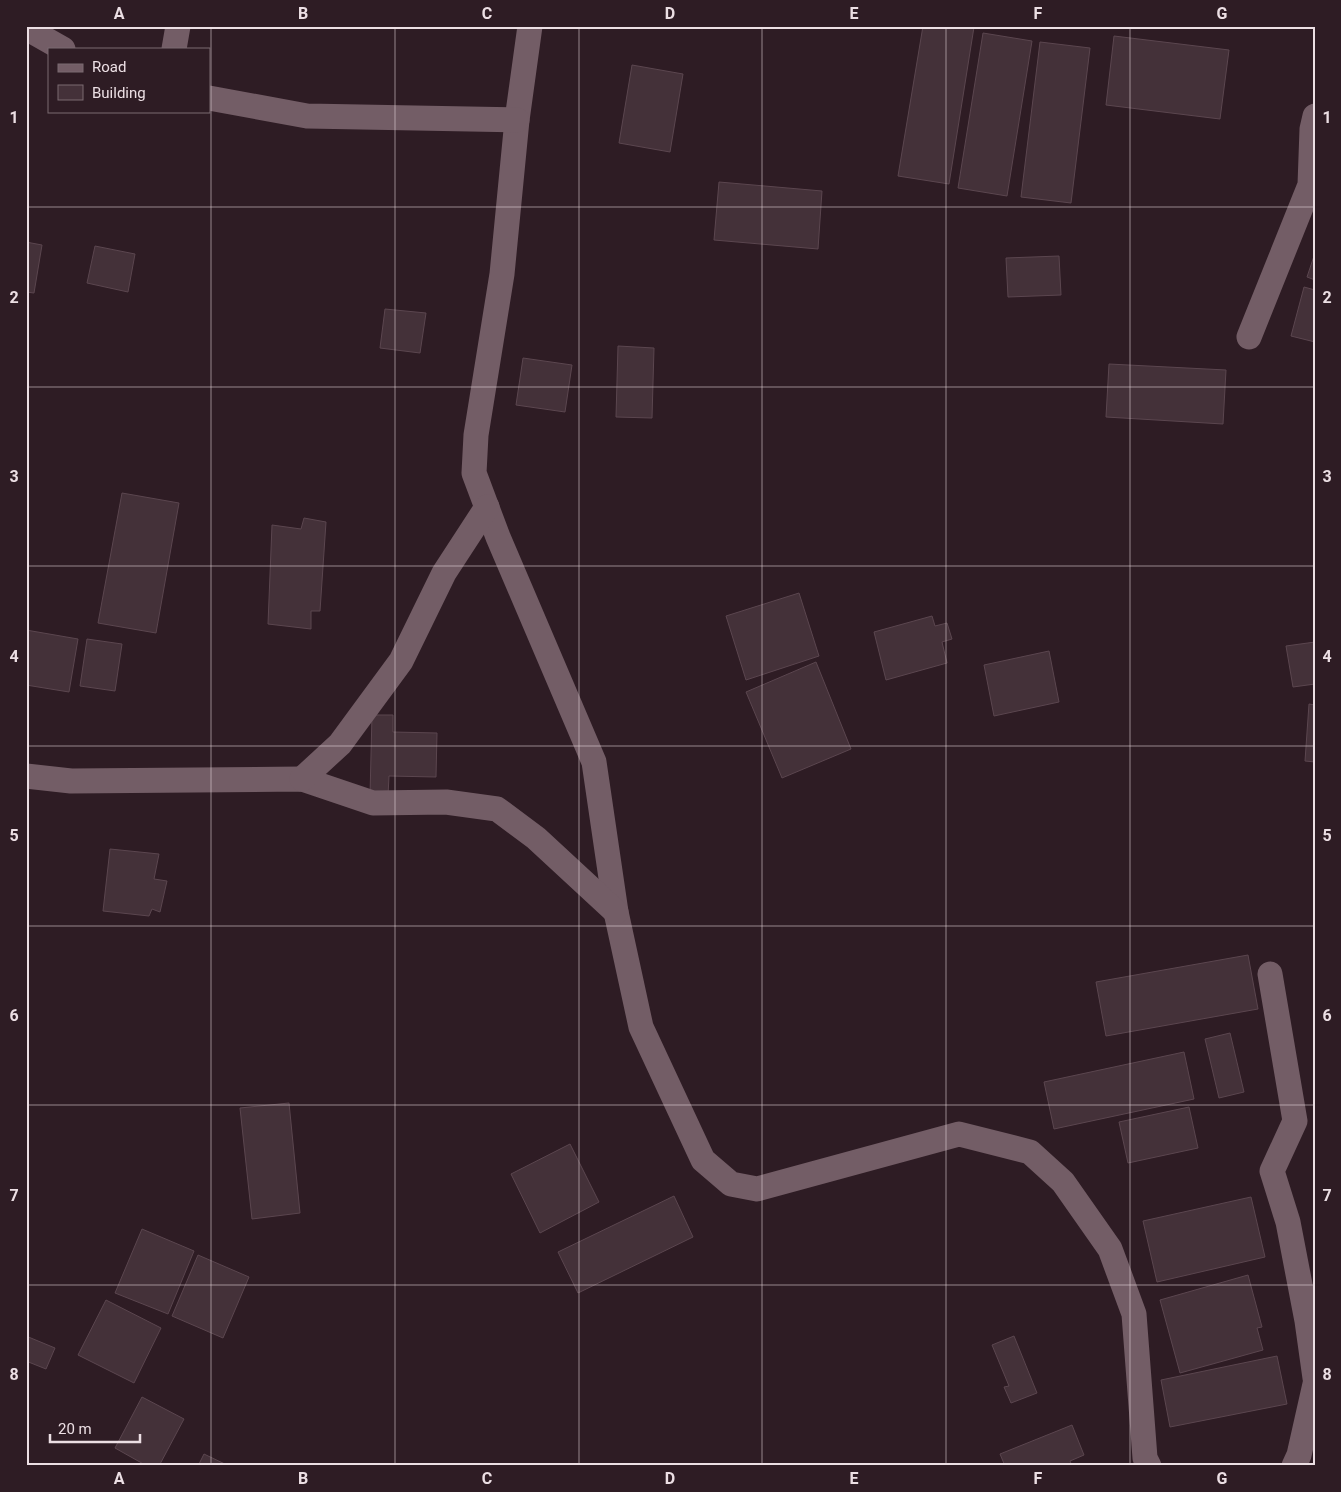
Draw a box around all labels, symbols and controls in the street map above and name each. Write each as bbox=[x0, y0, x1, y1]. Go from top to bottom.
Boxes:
text: A bbox=[114, 4, 125, 23]
text: B bbox=[298, 4, 308, 23]
text: C bbox=[482, 4, 492, 23]
text: D bbox=[665, 4, 675, 23]
text: E bbox=[850, 4, 859, 23]
text: F bbox=[1034, 4, 1043, 23]
text: G bbox=[1217, 4, 1228, 23]
legend bbox=[48, 48, 210, 112]
text: Road bbox=[92, 58, 126, 76]
text: Building bbox=[92, 84, 146, 102]
text: 1 bbox=[9, 108, 19, 127]
text: 1 bbox=[1322, 108, 1332, 127]
text: 2 bbox=[9, 288, 19, 307]
text: 2 bbox=[1322, 288, 1332, 307]
text: 3 bbox=[9, 467, 19, 486]
text: 3 bbox=[1322, 467, 1332, 486]
text: 4 bbox=[9, 647, 19, 666]
text: 4 bbox=[1322, 647, 1332, 666]
text: 5 bbox=[9, 826, 19, 845]
text: 5 bbox=[1322, 826, 1332, 845]
text: 6 bbox=[9, 1006, 19, 1025]
text: 6 bbox=[1322, 1006, 1332, 1025]
text: 7 bbox=[9, 1186, 19, 1205]
text: 7 bbox=[1322, 1186, 1332, 1205]
text: 8 bbox=[9, 1365, 19, 1384]
text: 8 bbox=[1322, 1365, 1332, 1384]
scale bar bbox=[50, 1412, 140, 1444]
text: 20 m bbox=[58, 1420, 92, 1438]
text: A bbox=[114, 1469, 125, 1488]
text: B bbox=[298, 1469, 308, 1488]
text: C bbox=[482, 1469, 492, 1488]
text: D bbox=[665, 1469, 675, 1488]
text: E bbox=[850, 1469, 859, 1488]
text: F bbox=[1034, 1469, 1043, 1488]
text: G bbox=[1217, 1469, 1228, 1488]

